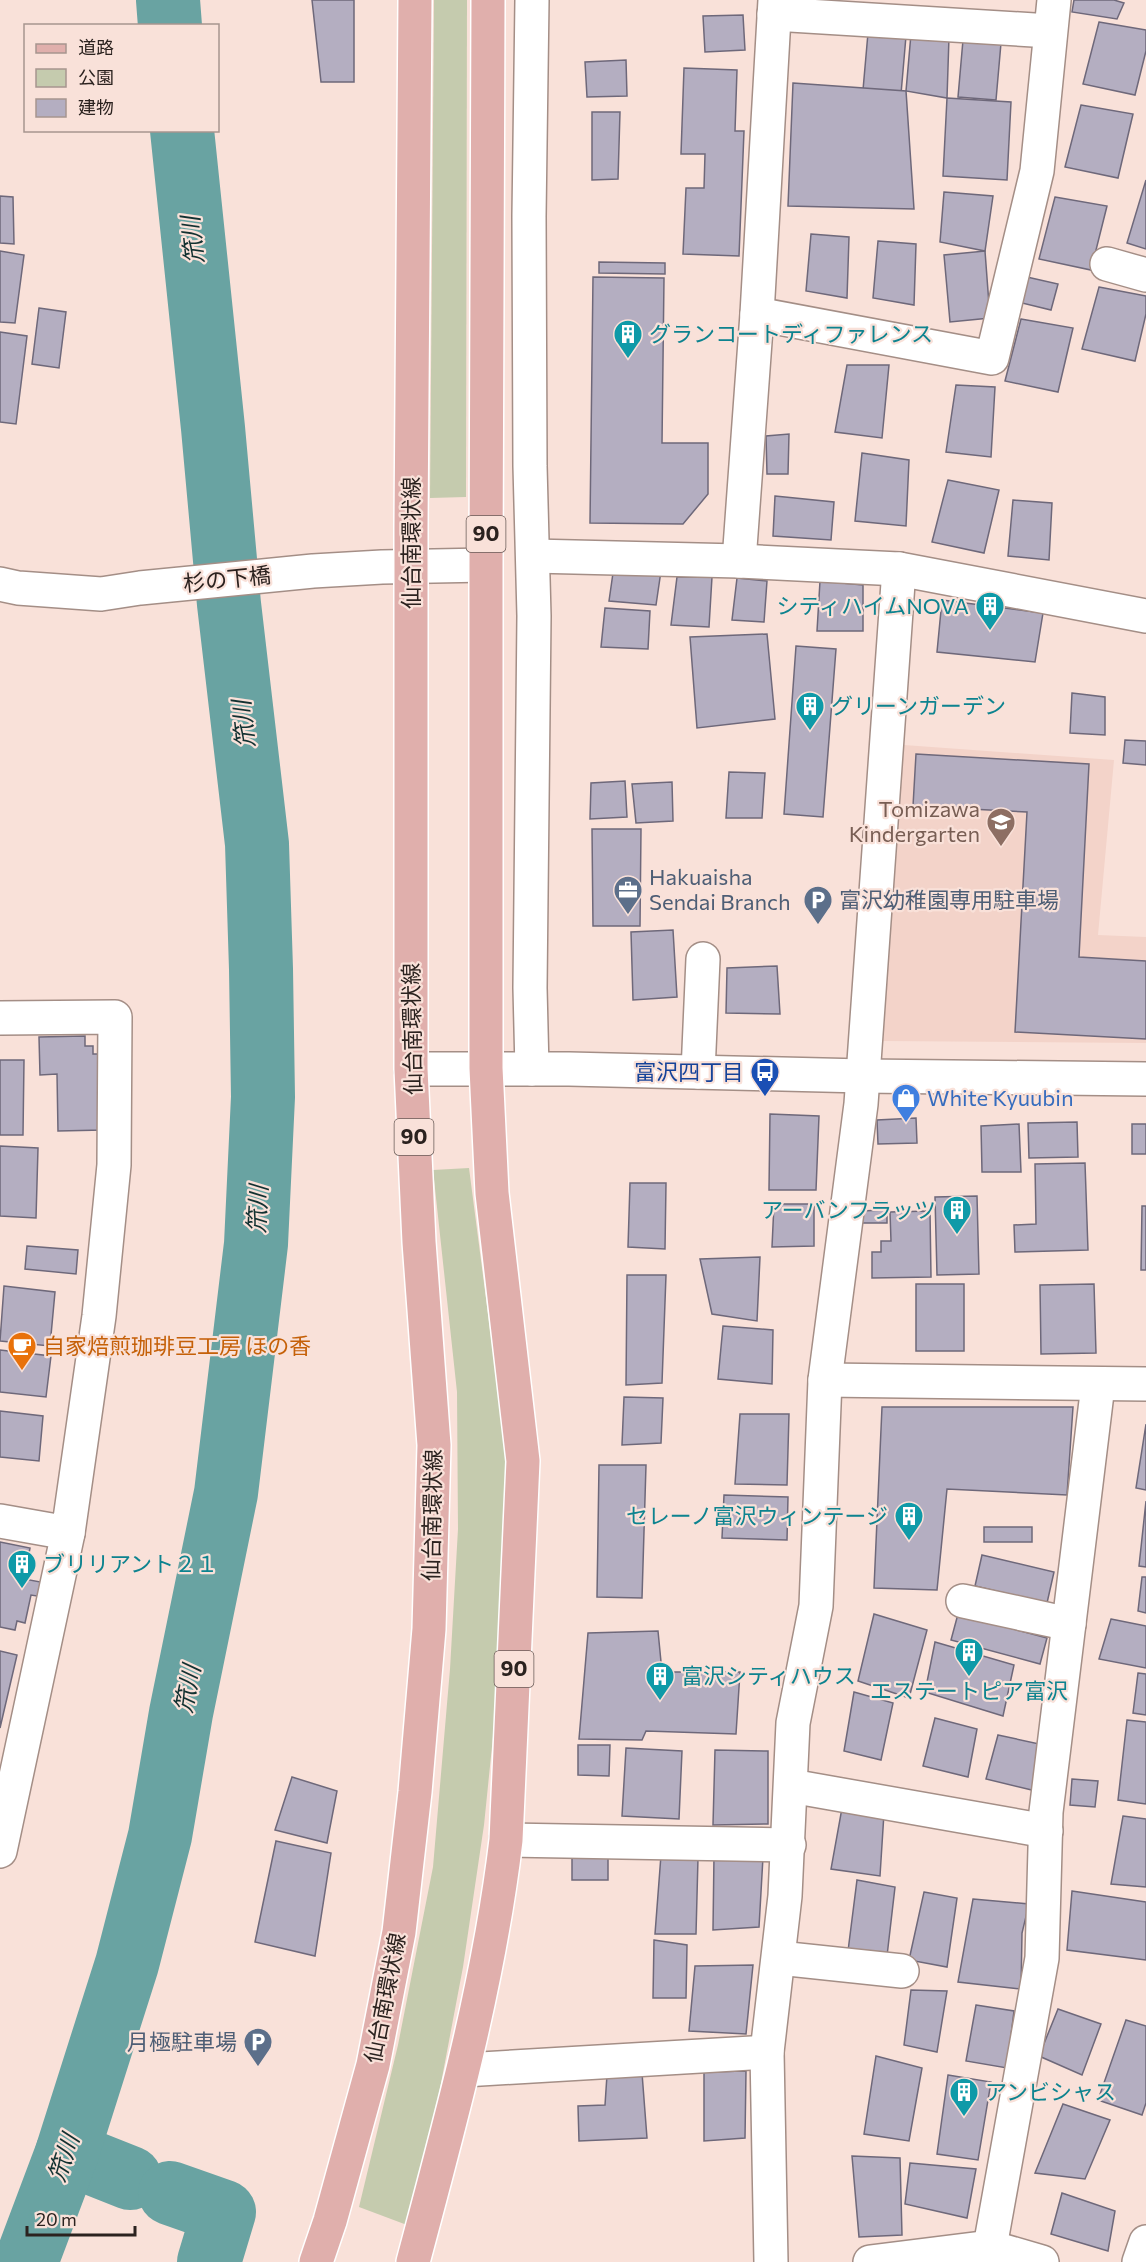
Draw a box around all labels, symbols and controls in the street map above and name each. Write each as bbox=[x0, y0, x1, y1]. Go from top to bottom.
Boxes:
legend bbox=[24, 24, 219, 132]
text: 道路 bbox=[78, 36, 114, 58]
text: 公園 bbox=[78, 66, 114, 88]
text: 建物 bbox=[78, 96, 114, 118]
water label: 笊川 bbox=[174, 212, 208, 266]
building icon: グランコートディファレンス bbox=[612, 318, 644, 360]
place label: グランコートディファレンス bbox=[649, 320, 933, 347]
street label: 仙台南環状線 bbox=[397, 477, 424, 609]
road number: 90 bbox=[466, 516, 506, 552]
street label: 杉の下橋 bbox=[182, 560, 272, 597]
building icon: シティハイムNOVA bbox=[974, 590, 1006, 632]
place label: シティハイムNOVA bbox=[776, 592, 969, 619]
building icon: グリーンガーデン bbox=[794, 690, 826, 732]
place label: グリーンガーデン bbox=[831, 692, 1006, 719]
water label: 笊川 bbox=[225, 696, 259, 750]
place label: Tomizawa Kindergarten bbox=[849, 795, 980, 847]
school or university icon: Tomizawa Kindergarten bbox=[985, 806, 1017, 848]
place label: Hakuaisha Sendai Branch bbox=[649, 863, 791, 915]
office icon: Hakuaisha Sendai Branch bbox=[612, 874, 644, 916]
parking icon: 富沢幼稚園専用駐車場 bbox=[802, 884, 834, 926]
place label: 富沢幼稚園専用駐車場 bbox=[839, 886, 1059, 913]
street label: 仙台南環状線 bbox=[397, 963, 426, 1095]
bus stop icon: 富沢四丁目 bbox=[749, 1056, 781, 1098]
place label: 富沢四丁目 bbox=[634, 1058, 744, 1085]
shop icon: White Kyuubin bbox=[890, 1082, 922, 1124]
place label: White Kyuubin bbox=[927, 1084, 1074, 1111]
road number: 90 bbox=[394, 1119, 434, 1155]
water label: 笊川 bbox=[241, 1181, 272, 1234]
building icon: アーバンフラッツ bbox=[941, 1194, 973, 1236]
place label: アーバンフラッツ bbox=[761, 1196, 936, 1223]
cafe icon: 自家焙煎珈琲豆工房 ほの香 bbox=[6, 1330, 38, 1372]
place label: 自家焙煎珈琲豆工房 ほの香 bbox=[43, 1332, 311, 1359]
street label: 仙台南環状線 bbox=[417, 1449, 446, 1581]
building icon: セレーノ富沢ウィンテージ bbox=[893, 1500, 925, 1542]
place label: セレーノ富沢ウィンテージ bbox=[626, 1502, 888, 1529]
building icon: ブリリアント２１ bbox=[6, 1548, 38, 1590]
place label: ブリリアント２１ bbox=[43, 1550, 218, 1577]
building icon: エステートピア富沢 bbox=[953, 1636, 985, 1678]
road number: 90 bbox=[494, 1651, 534, 1687]
water label: 笊川 bbox=[168, 1659, 206, 1715]
building icon: 富沢シティハウス bbox=[644, 1660, 676, 1702]
place label: 富沢シティハウス bbox=[681, 1662, 856, 1689]
place label: エステートピア富沢 bbox=[870, 1677, 1068, 1704]
street label: 仙台南環状線 bbox=[359, 1931, 410, 2065]
parking icon: 月極駐車場 bbox=[242, 2026, 274, 2068]
place label: 月極駐車場 bbox=[127, 2028, 237, 2055]
building icon: アンビシャス bbox=[948, 2076, 980, 2118]
place label: アンビシャス bbox=[985, 2078, 1116, 2105]
water label: 笊川 bbox=[41, 2127, 85, 2185]
scale bar bbox=[27, 2199, 135, 2237]
text: 20 m bbox=[36, 2208, 77, 2230]

